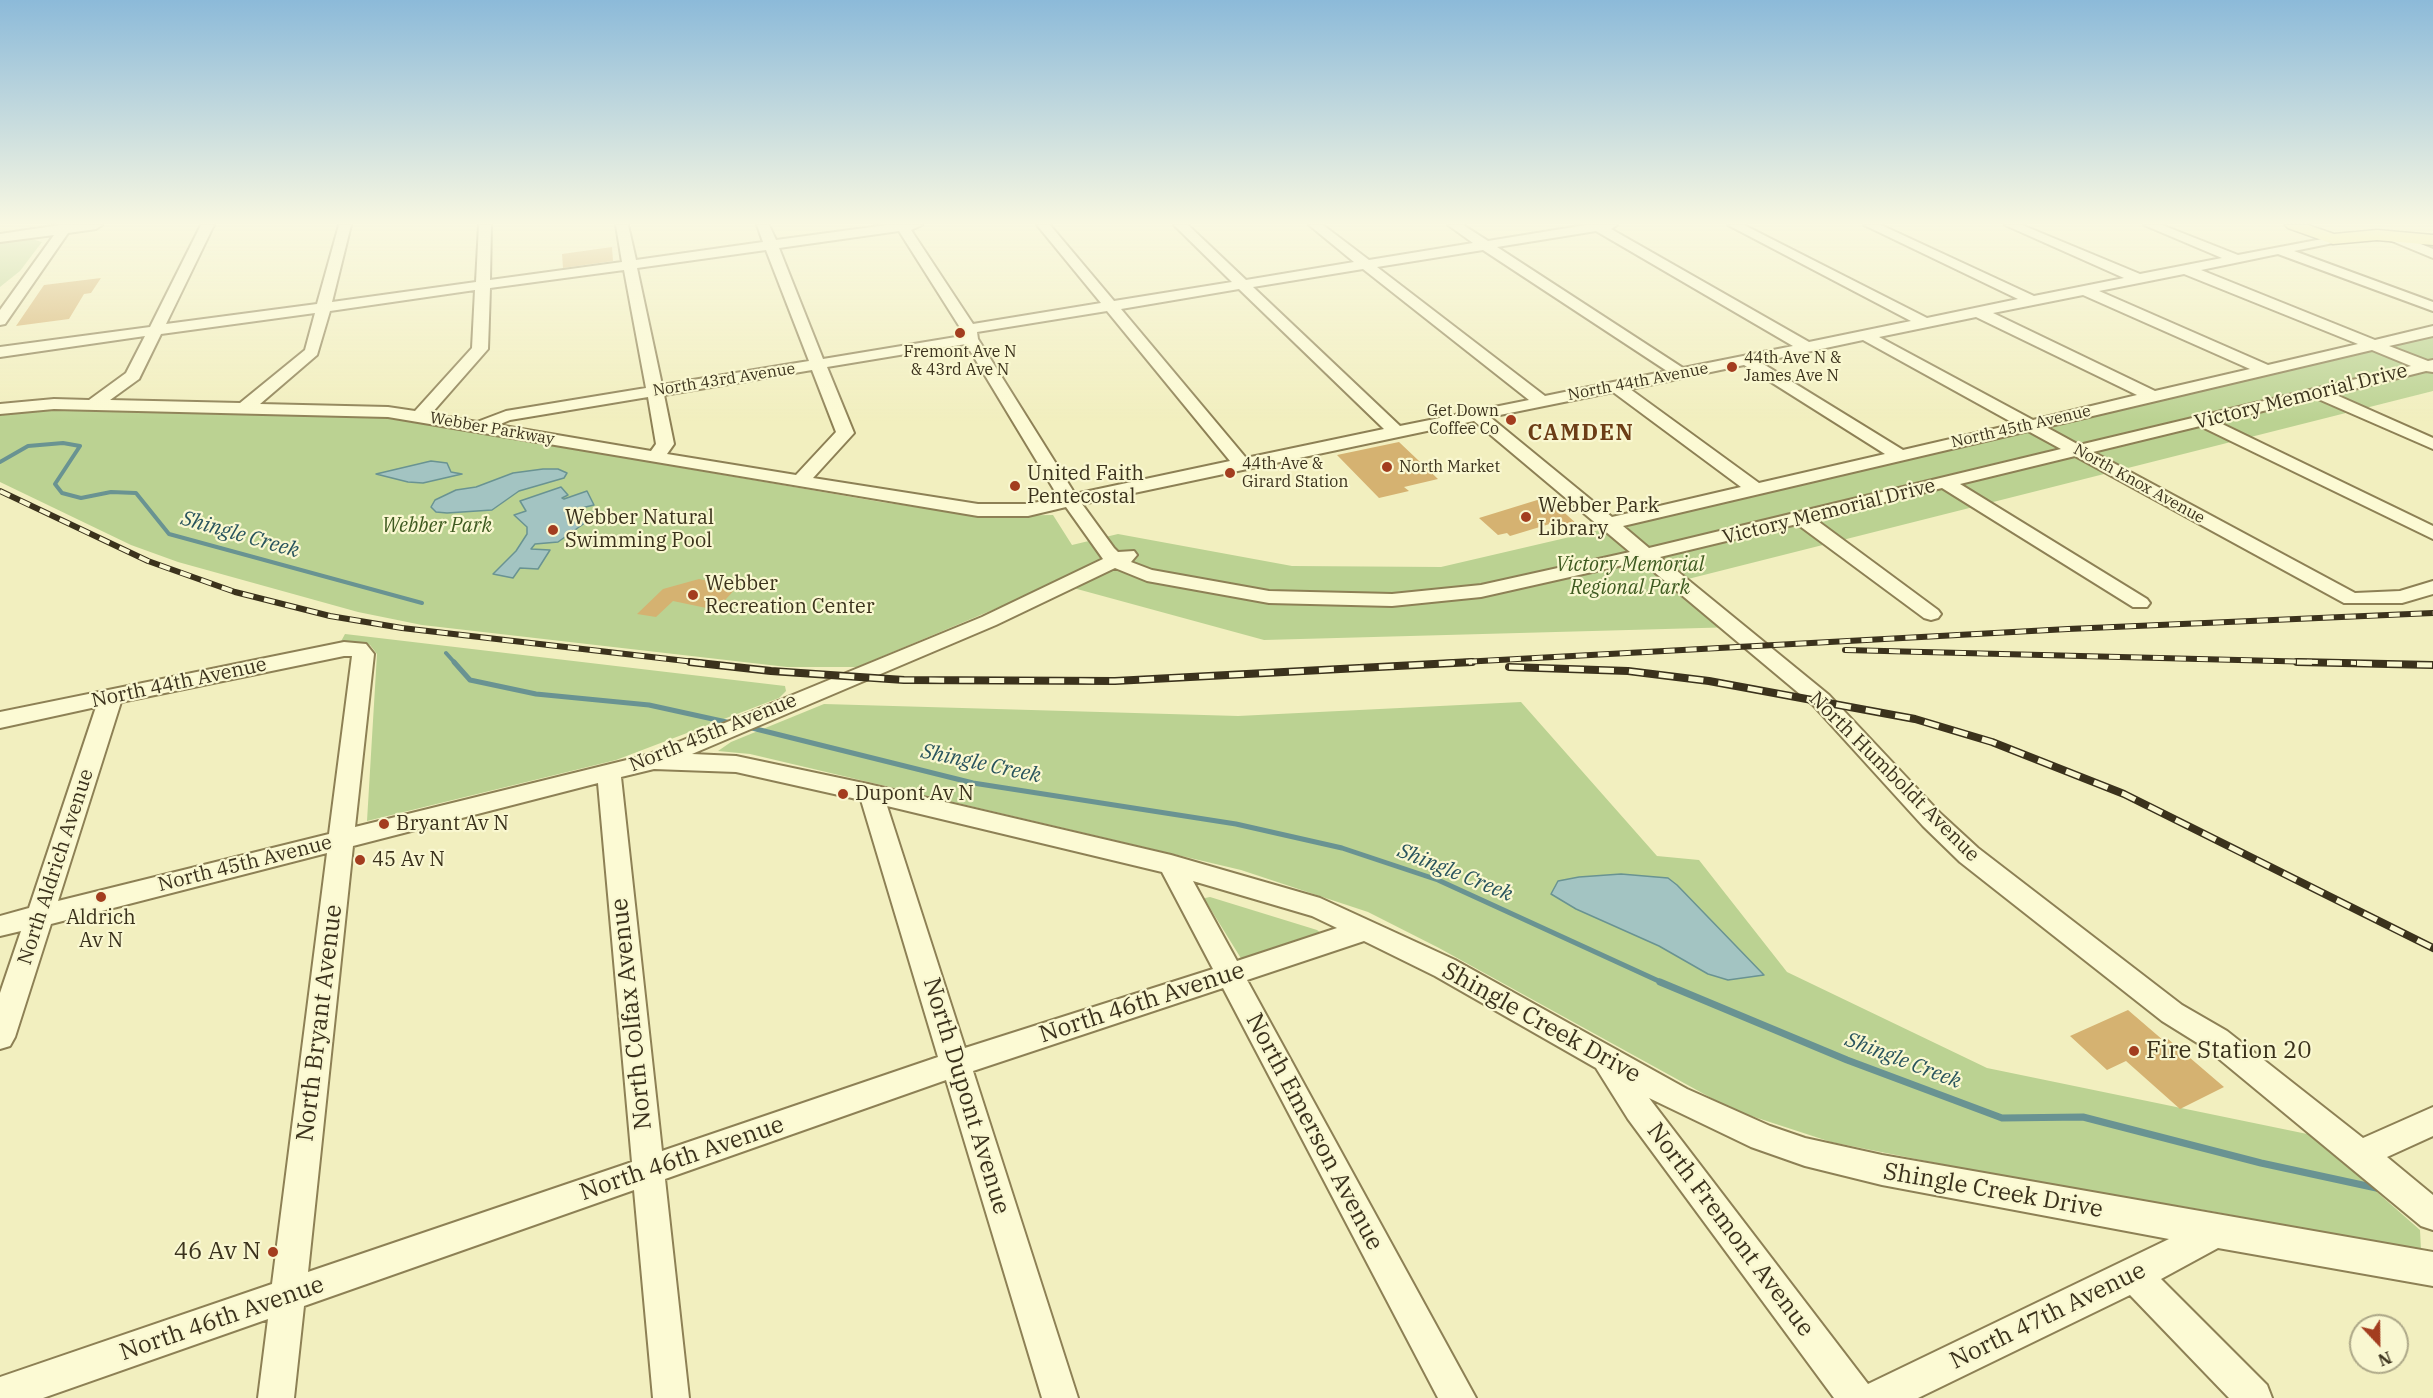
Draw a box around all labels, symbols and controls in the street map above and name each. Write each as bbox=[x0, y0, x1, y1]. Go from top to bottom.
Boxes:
marker: Fremont Ave N & 43rd Ave N bbox=[953, 326, 967, 340]
place label: Fremont Ave N & 43rd Ave N bbox=[904, 342, 1016, 380]
place label: 44th Ave N & James Ave N bbox=[1744, 348, 1841, 386]
street label: North 43rd Avenue bbox=[651, 359, 797, 401]
street label: North 44th Avenue bbox=[1566, 359, 1710, 405]
street label: Victory Memorial Drive bbox=[2192, 359, 2410, 435]
marker: 44th Ave N & James Ave N bbox=[1725, 360, 1739, 374]
place label: Get Down Coffee Co bbox=[1427, 401, 1499, 439]
street label: North 45th Avenue bbox=[1949, 402, 2093, 452]
street label: Webber Parkway bbox=[428, 409, 556, 449]
marker: Get Down Coffee Co bbox=[1504, 413, 1518, 427]
district label: CAMDEN bbox=[1528, 421, 1634, 447]
street label: North Knox Avenue bbox=[2070, 440, 2208, 528]
place label: 44th Ave & Girard Station bbox=[1242, 454, 1348, 492]
place label: North Market bbox=[1399, 457, 1500, 477]
marker: North Market bbox=[1380, 460, 1394, 474]
place label: United Faith Pentecostal bbox=[1027, 462, 1144, 509]
marker: 44th Ave & Girard Station bbox=[1223, 466, 1237, 480]
street label: Victory Memorial Drive bbox=[1720, 474, 1938, 550]
marker: United Faith Pentecostal bbox=[1008, 479, 1022, 493]
place label: Webber Park Library bbox=[1538, 494, 1659, 541]
water label: Shingle Creek bbox=[178, 506, 302, 564]
place label: Webber Natural Swimming Pool bbox=[565, 506, 714, 553]
marker: Webber Park Library bbox=[1519, 510, 1533, 524]
park label: Webber Park bbox=[382, 514, 492, 538]
marker: Webber Natural Swimming Pool bbox=[546, 523, 560, 537]
park label: Victory Memorial Regional Park bbox=[1556, 553, 1704, 600]
place label: Webber Recreation Center bbox=[705, 572, 875, 619]
marker: Webber Recreation Center bbox=[686, 588, 700, 602]
street label: North 44th Avenue bbox=[89, 653, 269, 713]
street label: North Humboldt Avenue bbox=[1804, 687, 1984, 867]
street label: North 45th Avenue bbox=[626, 688, 800, 778]
water label: Shingle Creek bbox=[919, 739, 1043, 789]
street label: North Aldrich Avenue bbox=[13, 766, 99, 968]
place label: Dupont Av N bbox=[855, 782, 974, 806]
marker: Dupont Av N bbox=[836, 787, 850, 801]
place label: Bryant Av N bbox=[396, 812, 509, 836]
marker: Bryant Av N bbox=[377, 817, 391, 831]
street label: North 45th Avenue bbox=[156, 831, 334, 897]
water label: Shingle Creek bbox=[1394, 838, 1516, 908]
place label: 45 Av N bbox=[372, 848, 445, 872]
marker: 45 Av N bbox=[353, 853, 367, 867]
marker: Aldrich Av N bbox=[94, 890, 108, 904]
street label: North Colfax Avenue bbox=[606, 897, 658, 1131]
street label: North Bryant Avenue bbox=[291, 903, 349, 1143]
place label: Aldrich Av N bbox=[66, 906, 136, 953]
street label: North 46th Avenue bbox=[1036, 956, 1248, 1050]
street label: Shingle Creek Drive bbox=[1437, 956, 1645, 1090]
street label: North Dupont Avenue bbox=[916, 974, 1016, 1218]
street label: North Emerson Avenue bbox=[1239, 1009, 1389, 1255]
water label: Shingle Creek bbox=[1842, 1027, 1964, 1095]
place label: Fire Station 20 bbox=[2146, 1037, 2312, 1065]
marker: Fire Station 20 bbox=[2127, 1044, 2141, 1058]
street label: North 46th Avenue bbox=[576, 1111, 788, 1207]
street label: North Fremont Avenue bbox=[1640, 1117, 1820, 1343]
street label: Shingle Creek Drive bbox=[1881, 1158, 2105, 1224]
place label: 46 Av N bbox=[174, 1238, 261, 1266]
marker: 46 Av N bbox=[266, 1245, 280, 1259]
street label: North 47th Avenue bbox=[1945, 1256, 2151, 1376]
street label: North 46th Avenue bbox=[116, 1271, 328, 1367]
north arrow bbox=[2349, 1314, 2409, 1374]
text: N bbox=[2375, 1347, 2395, 1370]

